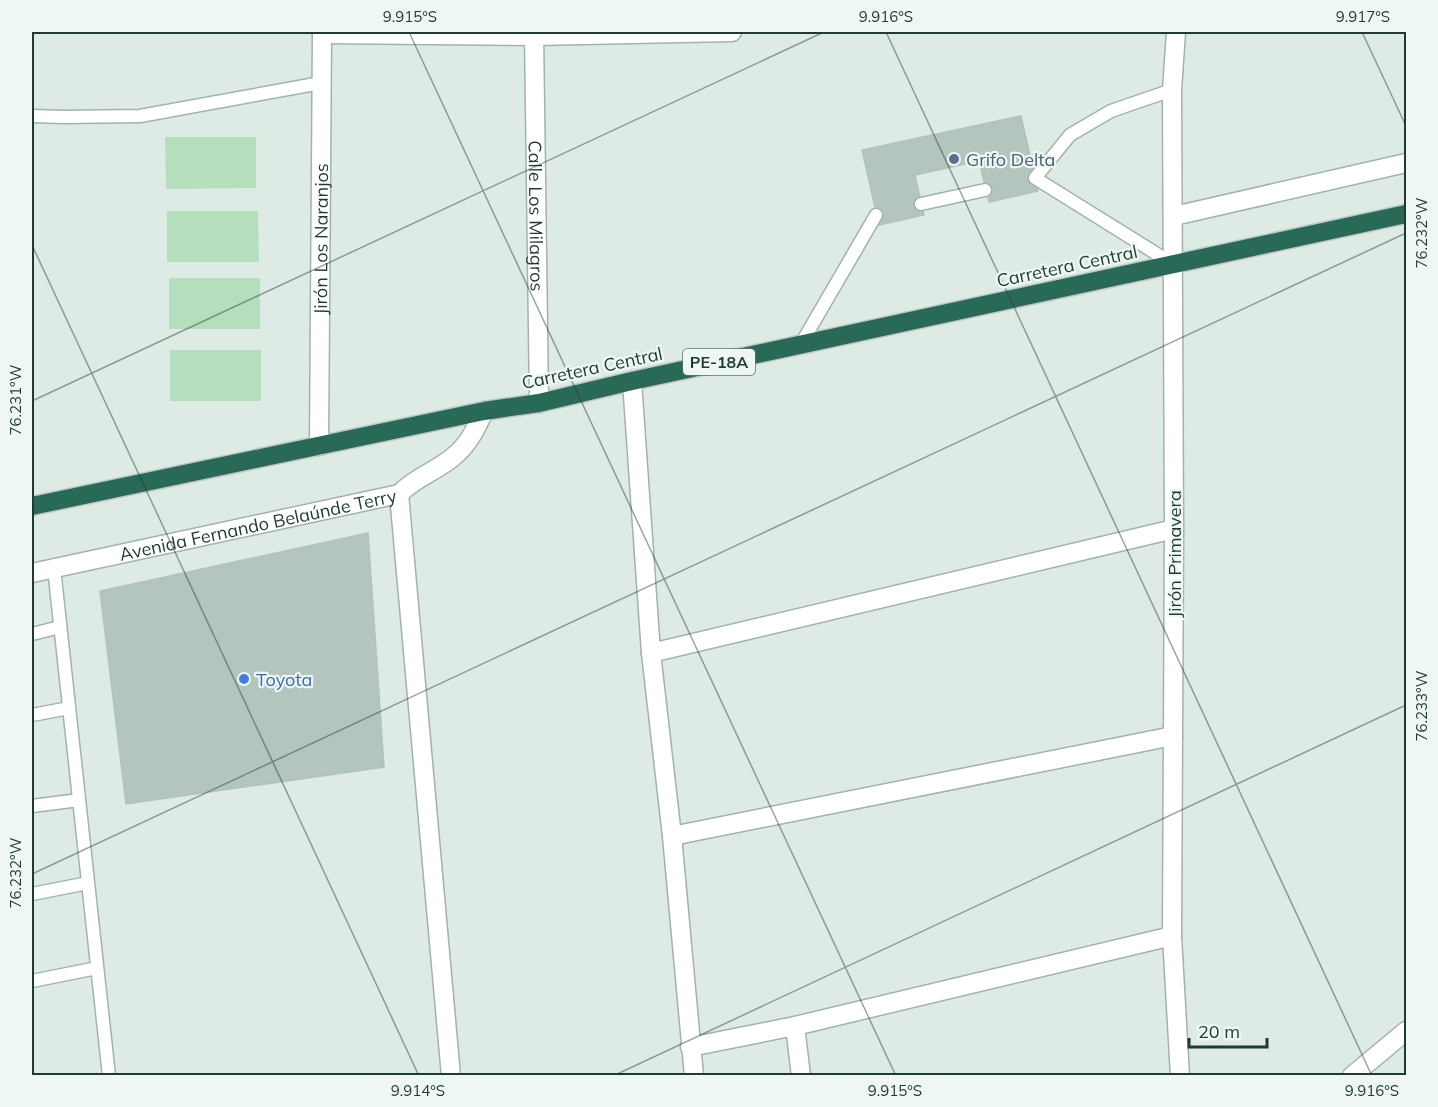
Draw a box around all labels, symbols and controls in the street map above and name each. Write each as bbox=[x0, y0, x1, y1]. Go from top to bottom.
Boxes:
text: 9.915°S bbox=[383, 7, 437, 26]
text: 9.916°S bbox=[859, 7, 913, 26]
text: 9.917°S bbox=[1336, 7, 1390, 26]
street label: Calle Los Milagros bbox=[524, 140, 549, 292]
place label: Grifo Delta bbox=[966, 148, 1055, 171]
marker: Grifo Delta bbox=[947, 152, 961, 166]
street label: Jirón Los Naranjos bbox=[308, 163, 333, 315]
text: 76.232°W bbox=[1412, 197, 1431, 268]
street label: Carretera Central bbox=[994, 240, 1140, 292]
street label: Carretera Central bbox=[519, 342, 665, 394]
road number: PE-18A bbox=[683, 349, 755, 375]
text: 76.231°W bbox=[6, 364, 25, 435]
street label: Avenida Fernando Belaúnde Terry bbox=[117, 483, 399, 565]
street label: Jirón Primavera bbox=[1163, 490, 1186, 618]
place label: Toyota bbox=[256, 668, 312, 691]
text: 76.233°W bbox=[1412, 670, 1431, 741]
marker: Toyota bbox=[237, 672, 251, 686]
text: 76.232°W bbox=[6, 837, 25, 908]
scale bar bbox=[1189, 1011, 1267, 1049]
text: 20 m bbox=[1198, 1020, 1240, 1043]
text: 9.914°S bbox=[391, 1081, 445, 1100]
text: 9.915°S bbox=[868, 1081, 922, 1100]
text: 9.916°S bbox=[1345, 1081, 1399, 1100]

